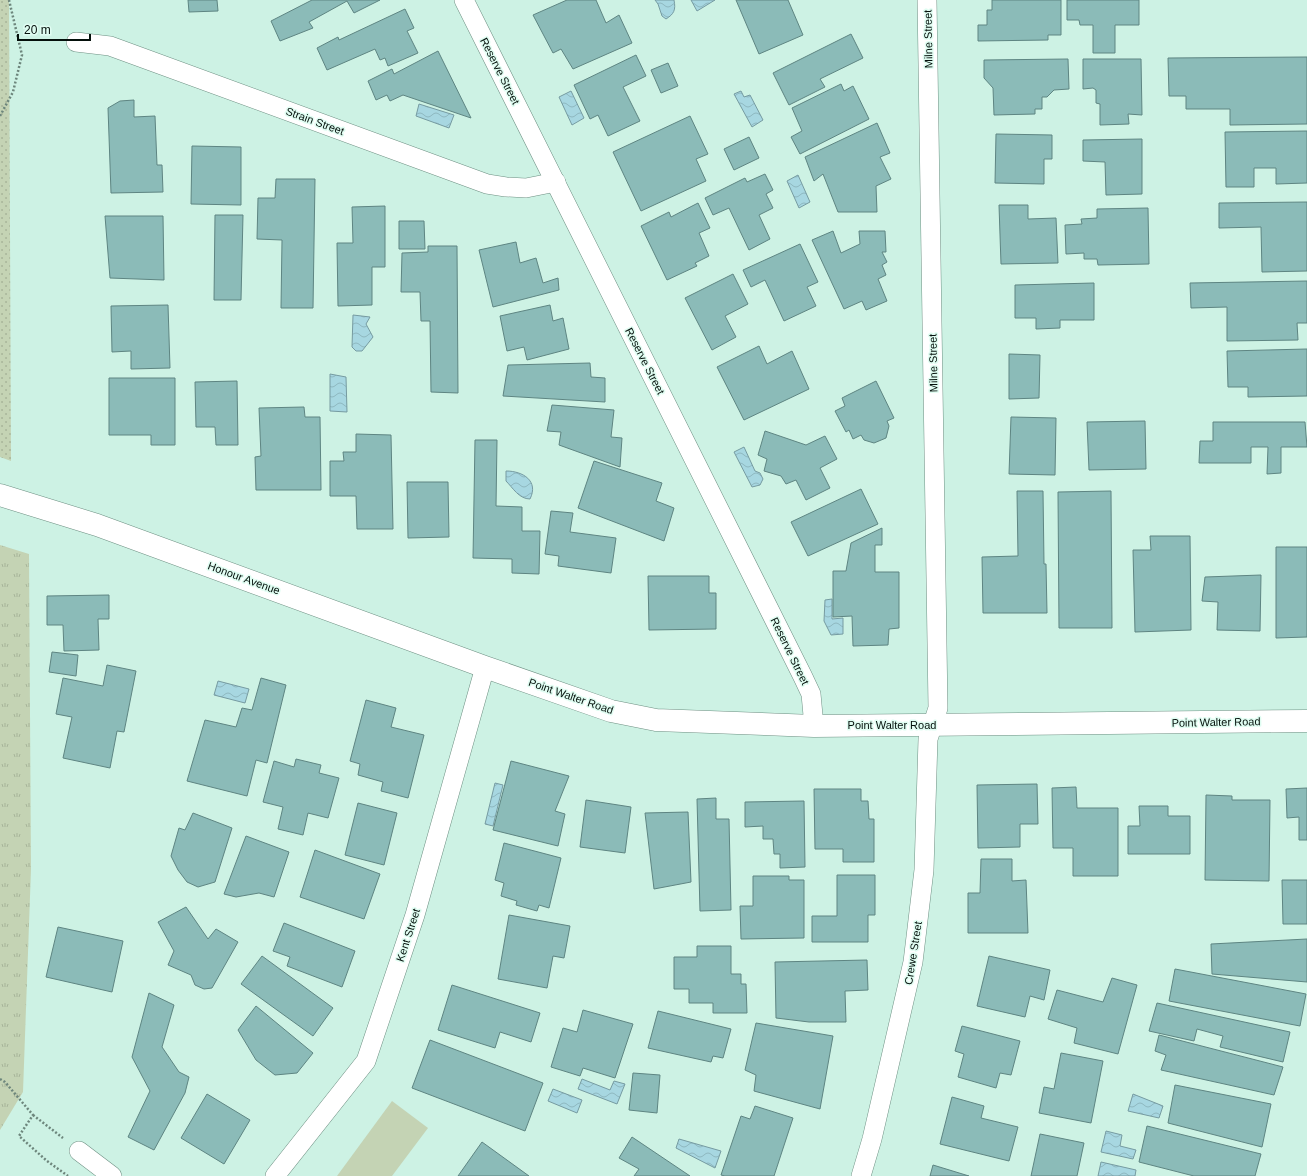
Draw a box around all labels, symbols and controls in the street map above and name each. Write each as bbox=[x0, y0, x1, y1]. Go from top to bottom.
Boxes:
street label: Milne Street bbox=[921, 10, 935, 68]
scale bar bbox=[18, 16, 90, 42]
text: 20 m bbox=[24, 23, 51, 37]
street label: Reserve Street bbox=[478, 36, 522, 106]
street label: Strain Street bbox=[284, 105, 346, 137]
street label: Reserve Street bbox=[623, 326, 667, 396]
street label: Milne Street bbox=[926, 334, 940, 392]
street label: Honour Avenue bbox=[206, 559, 282, 597]
street label: Reserve Street bbox=[769, 615, 811, 687]
street label: Point Walter Road bbox=[527, 676, 615, 716]
street label: Point Walter Road bbox=[1171, 715, 1261, 729]
street label: Point Walter Road bbox=[848, 719, 936, 731]
street label: Kent Street bbox=[394, 907, 422, 963]
street label: Crewe Street bbox=[902, 920, 924, 986]

